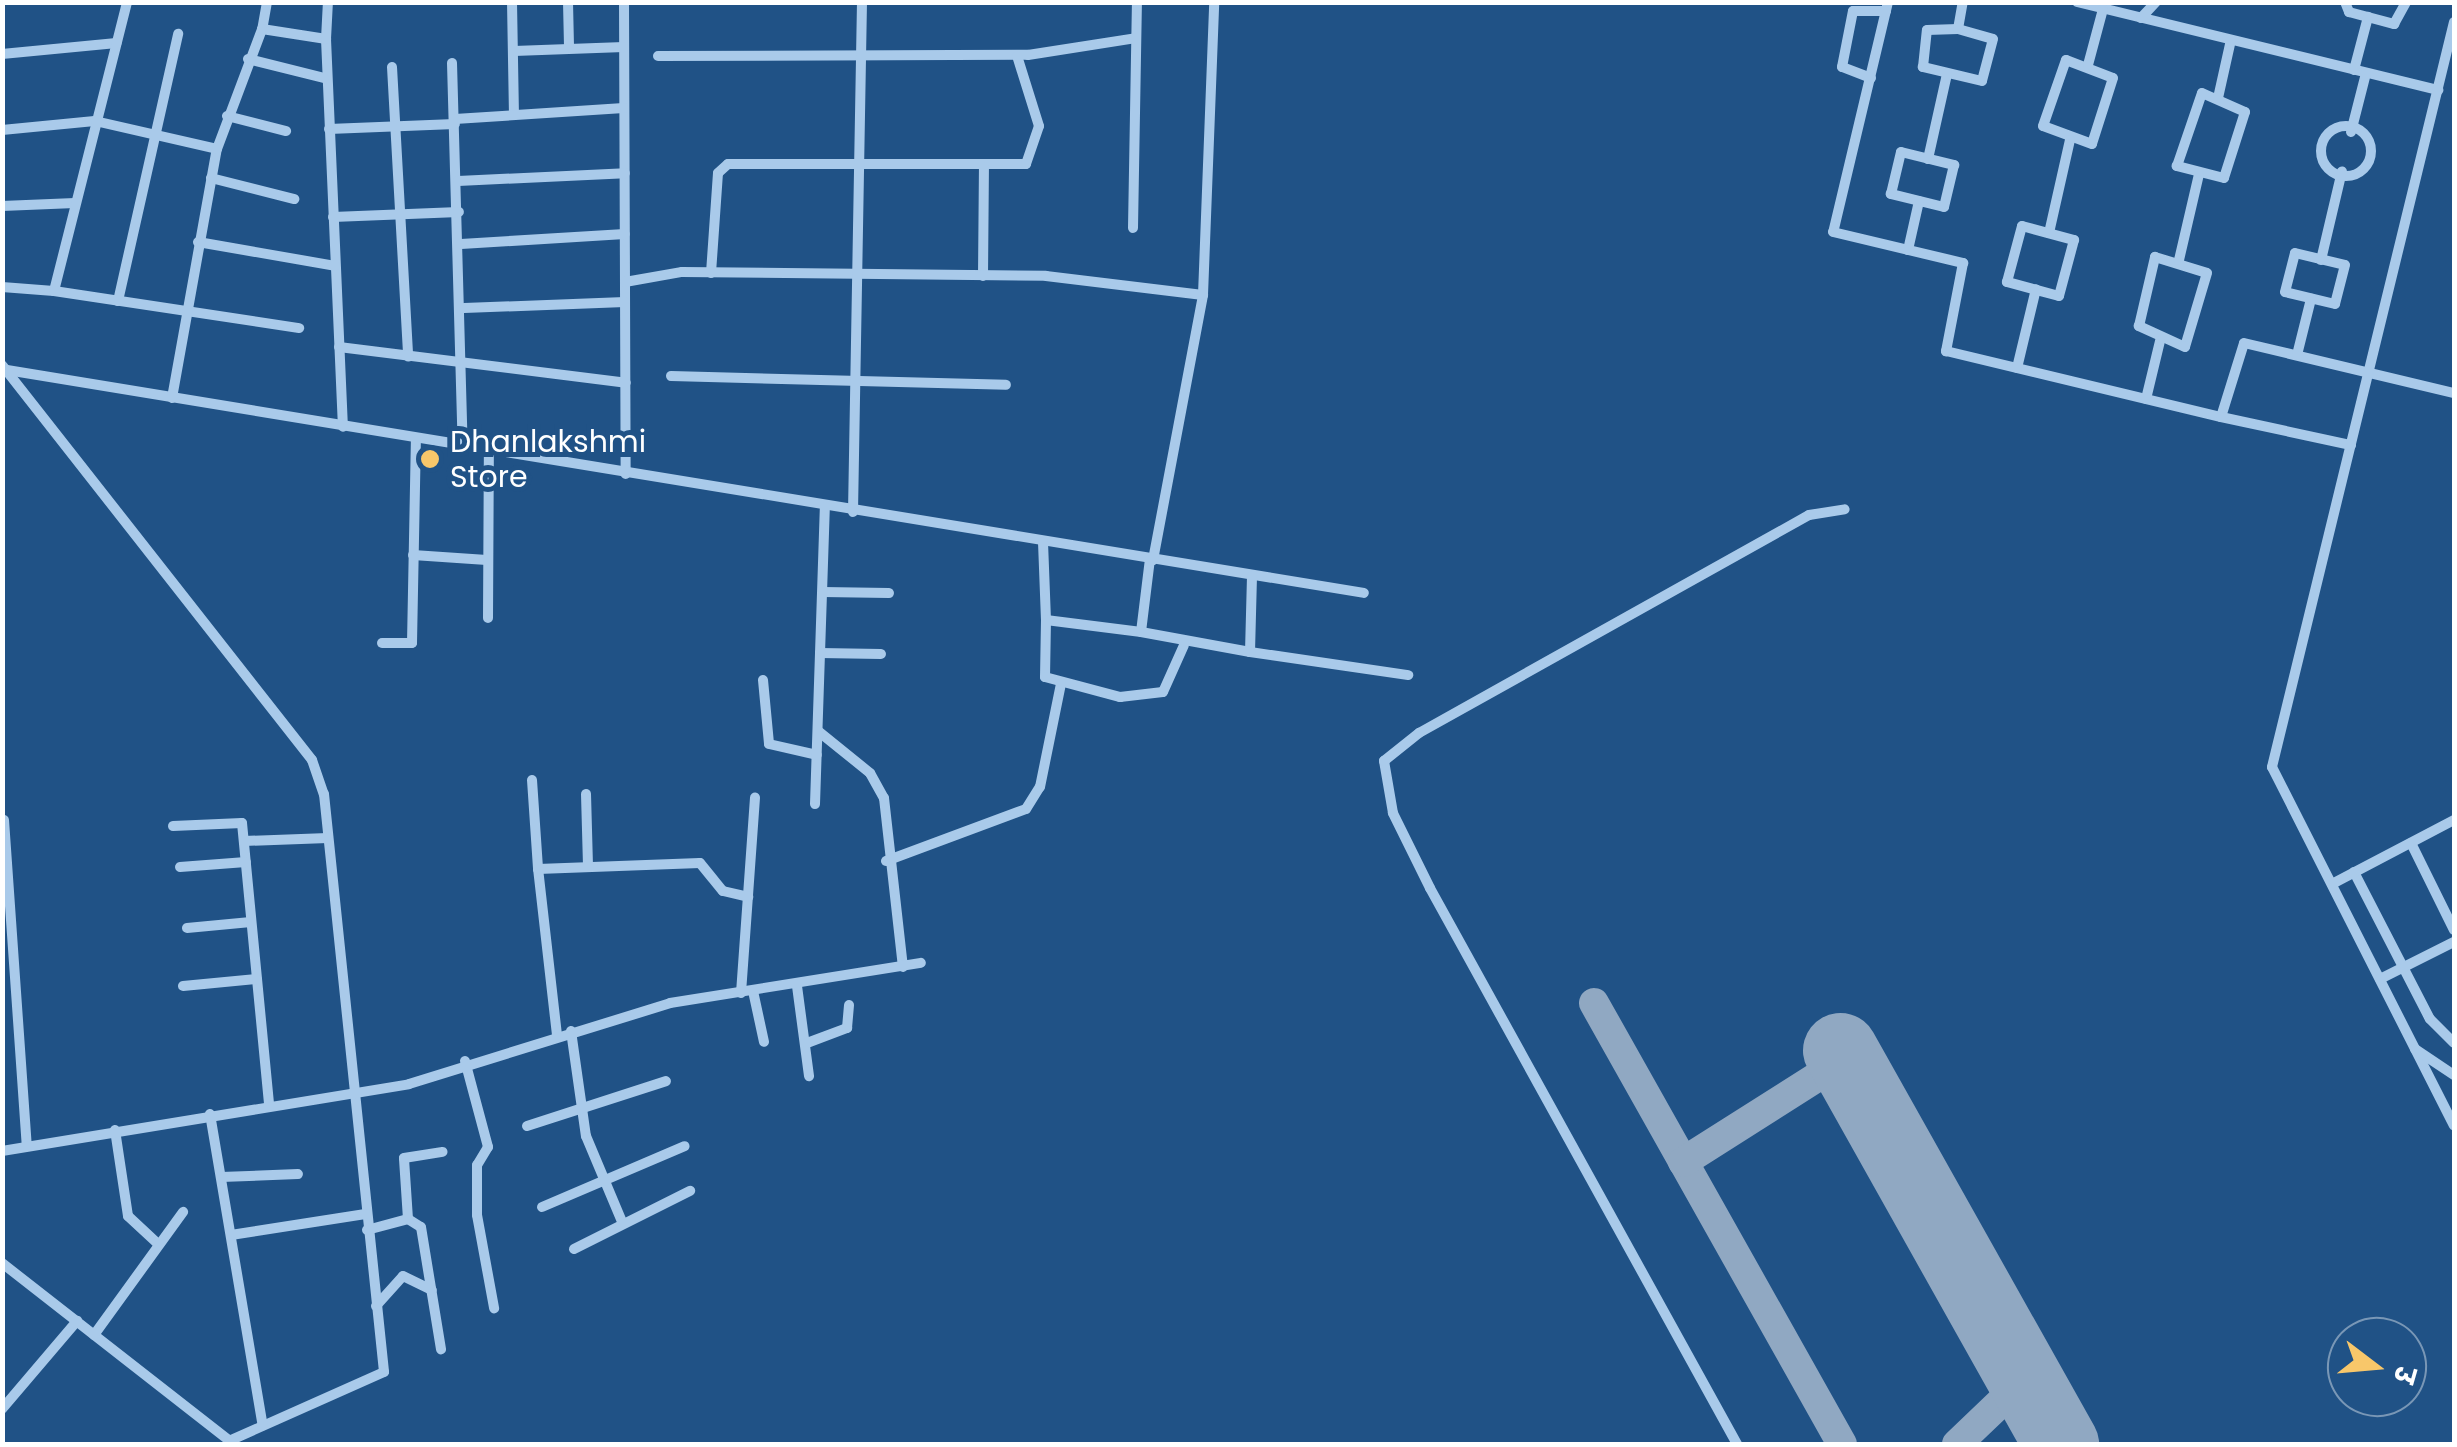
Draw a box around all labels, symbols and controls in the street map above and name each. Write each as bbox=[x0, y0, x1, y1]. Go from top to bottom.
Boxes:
place label: Dhanlakshmi Store bbox=[450, 424, 646, 494]
marker: Dhanlakshmi Store bbox=[419, 448, 441, 470]
north arrow bbox=[2327, 1317, 2427, 1417]
text: उ bbox=[2383, 1362, 2425, 1388]

